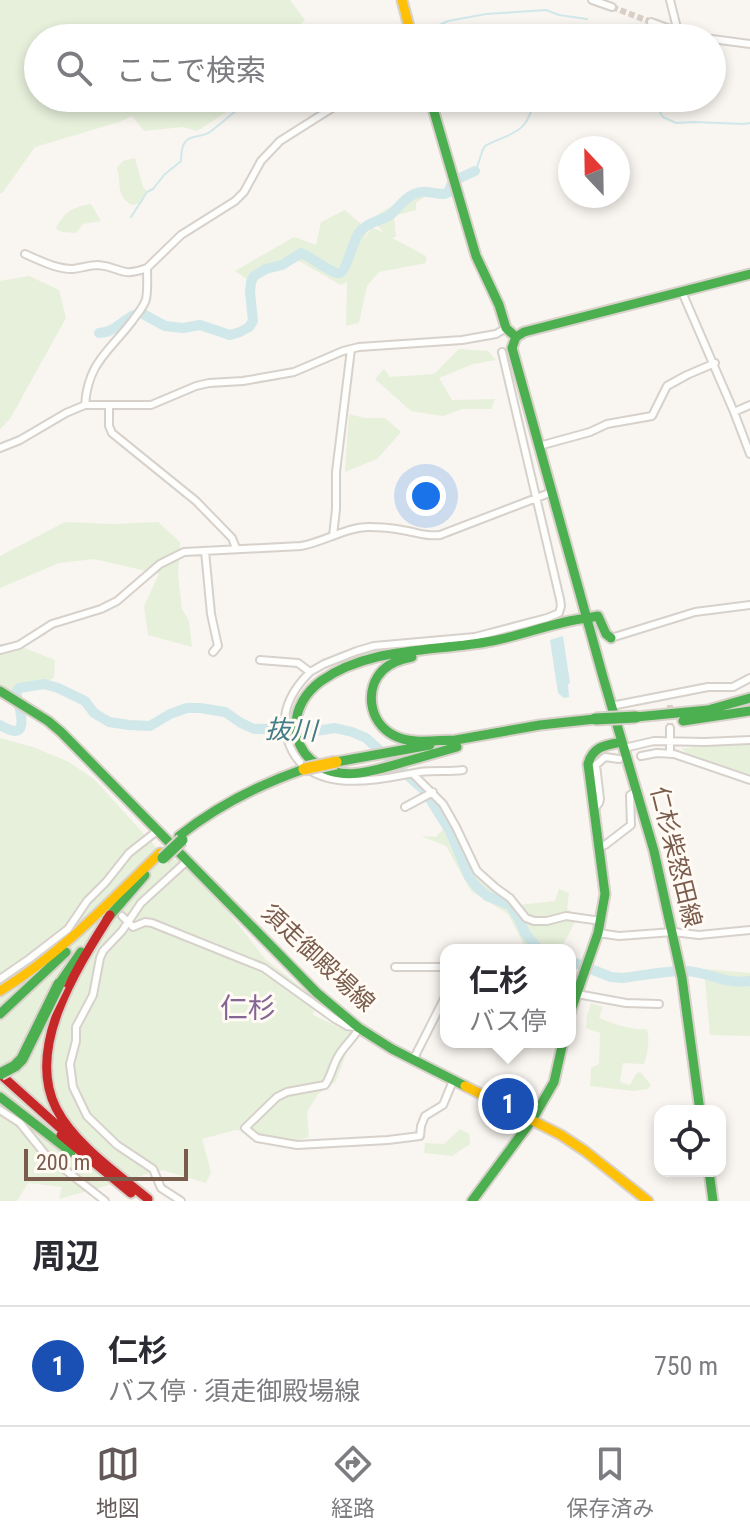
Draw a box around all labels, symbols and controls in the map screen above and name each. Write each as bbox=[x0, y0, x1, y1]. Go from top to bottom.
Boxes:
search box bbox=[24, 24, 726, 112]
icon: search bbox=[52, 46, 96, 90]
text: ここで検索 bbox=[116, 53, 266, 88]
north arrow bbox=[558, 136, 630, 208]
your location bbox=[406, 476, 446, 516]
water label: 抜川 bbox=[264, 714, 320, 746]
street label: 仁杉柴怒田線 bbox=[645, 784, 707, 930]
street label: 須走御殿場線 bbox=[256, 899, 380, 1017]
popup bbox=[440, 944, 576, 1048]
text: 仁杉 bbox=[469, 963, 529, 998]
district label: 仁杉 bbox=[220, 992, 276, 1025]
text: バス停 bbox=[469, 1006, 547, 1036]
pin: 1 bbox=[482, 1074, 534, 1134]
map controls bbox=[654, 1105, 726, 1177]
button: locate bbox=[654, 1105, 726, 1177]
scale bar bbox=[24, 1145, 188, 1181]
text: 200 m bbox=[36, 1150, 90, 1175]
text: 周辺 bbox=[32, 1236, 100, 1276]
text: 仁杉 bbox=[108, 1333, 168, 1368]
text: 1 bbox=[51, 1351, 65, 1381]
text: 750 m bbox=[654, 1351, 718, 1381]
text: バス停 · 須走御殿場線 bbox=[108, 1376, 360, 1406]
tab: 地図 bbox=[96, 1442, 140, 1522]
tab: 経路 bbox=[331, 1442, 375, 1522]
tab: 保存済み bbox=[566, 1442, 654, 1522]

